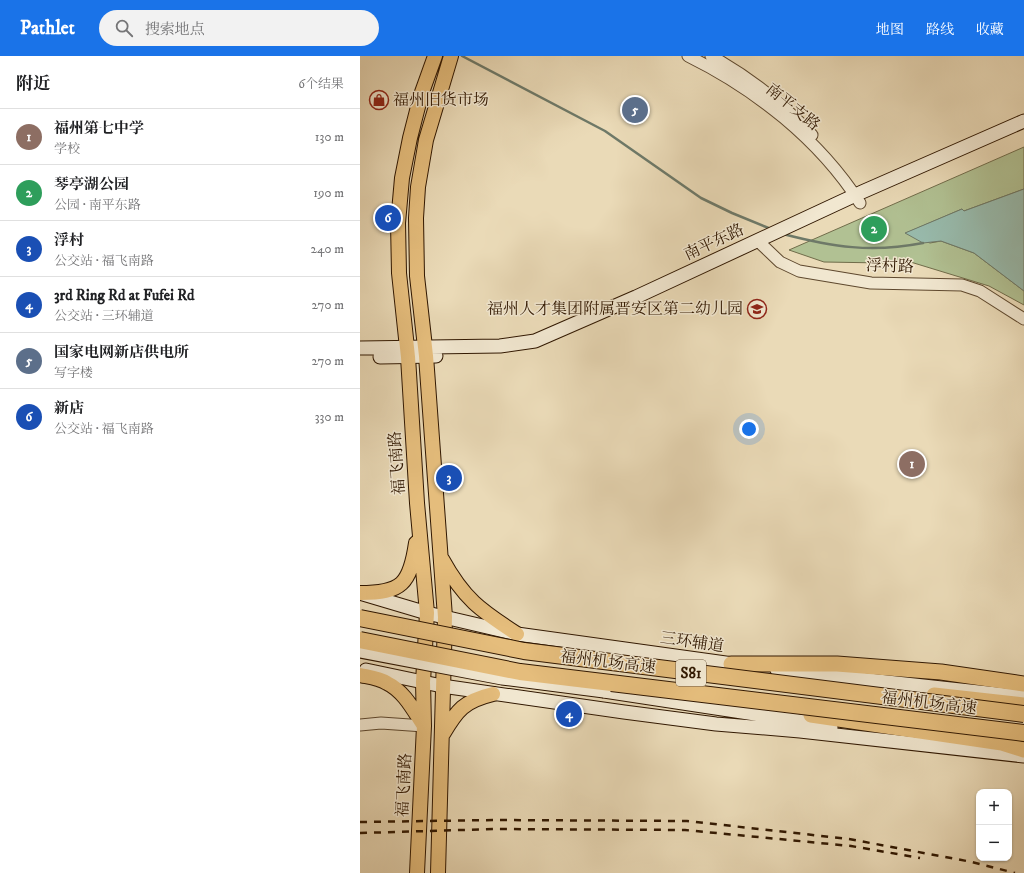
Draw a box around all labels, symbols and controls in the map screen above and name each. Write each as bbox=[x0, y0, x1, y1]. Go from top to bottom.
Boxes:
search box bbox=[99, 10, 379, 46]
text: Pathlet bbox=[20, 17, 75, 40]
icon: search bbox=[113, 17, 135, 39]
text: 搜索地点 bbox=[145, 20, 205, 39]
text: 地图 bbox=[876, 21, 904, 39]
text: 路线 bbox=[926, 21, 954, 39]
text: 收藏 bbox=[976, 21, 1004, 39]
text: 附近 bbox=[16, 73, 50, 95]
text: 6个结果 bbox=[298, 76, 344, 92]
street label: 南平支路 bbox=[762, 79, 824, 135]
shop icon: 福州旧货市场 bbox=[368, 89, 390, 111]
place label: 福州旧货市场 bbox=[393, 90, 489, 110]
pin: 5 bbox=[622, 95, 648, 125]
text: 福州第七中学 bbox=[54, 119, 144, 138]
text: 1 bbox=[27, 129, 31, 145]
text: 130 m bbox=[315, 129, 344, 145]
text: 学校 bbox=[54, 141, 80, 157]
text: 琴亭湖公园 bbox=[54, 175, 129, 194]
text: 2 bbox=[26, 185, 32, 201]
text: 190 m bbox=[313, 185, 344, 201]
text: 公园 · 南平东路 bbox=[54, 197, 141, 213]
pin: 6 bbox=[375, 203, 401, 233]
pin: 2 bbox=[861, 214, 887, 244]
street label: 南平东路 bbox=[681, 219, 747, 265]
text: 浮村 bbox=[54, 231, 84, 250]
text: 3 bbox=[27, 241, 31, 257]
text: 240 m bbox=[311, 241, 344, 257]
text: 公交站 · 福飞南路 bbox=[54, 253, 154, 269]
street label: 浮村路 bbox=[866, 255, 914, 277]
text: 3rd Ring Rd at Fufei Rd bbox=[54, 286, 195, 305]
text: 4 bbox=[25, 297, 33, 313]
text: 270 m bbox=[312, 297, 344, 313]
school or university icon: 福州人才集团附属晋安区第二幼儿园 bbox=[746, 298, 768, 320]
place label: 福州人才集团附属晋安区第二幼儿园 bbox=[487, 299, 743, 319]
text: 公交站 · 三环辅道 bbox=[54, 308, 154, 324]
text: 国家电网新店供电所 bbox=[54, 343, 189, 362]
text: 5 bbox=[26, 353, 32, 369]
text: 270 m bbox=[312, 353, 344, 369]
text: 写字楼 bbox=[54, 365, 93, 381]
text: 新店 bbox=[54, 399, 84, 418]
text: 6 bbox=[26, 409, 32, 425]
text: 330 m bbox=[315, 409, 344, 425]
your location bbox=[739, 419, 759, 439]
text: 公交站 · 福飞南路 bbox=[54, 421, 154, 437]
street label: 福飞南路 bbox=[385, 430, 409, 496]
pin: 1 bbox=[899, 449, 925, 479]
pin: 3 bbox=[436, 463, 462, 493]
street label: 三环辅道 bbox=[659, 628, 725, 656]
street label: 福州机场高速 bbox=[559, 646, 657, 678]
road number: S81 bbox=[676, 660, 706, 686]
street label: 福州机场高速 bbox=[880, 687, 978, 719]
pin: 4 bbox=[556, 699, 582, 729]
street label: 福飞南路 bbox=[392, 753, 416, 817]
map controls bbox=[976, 789, 1012, 861]
button: + bbox=[976, 789, 1012, 825]
button: − bbox=[976, 825, 1012, 861]

